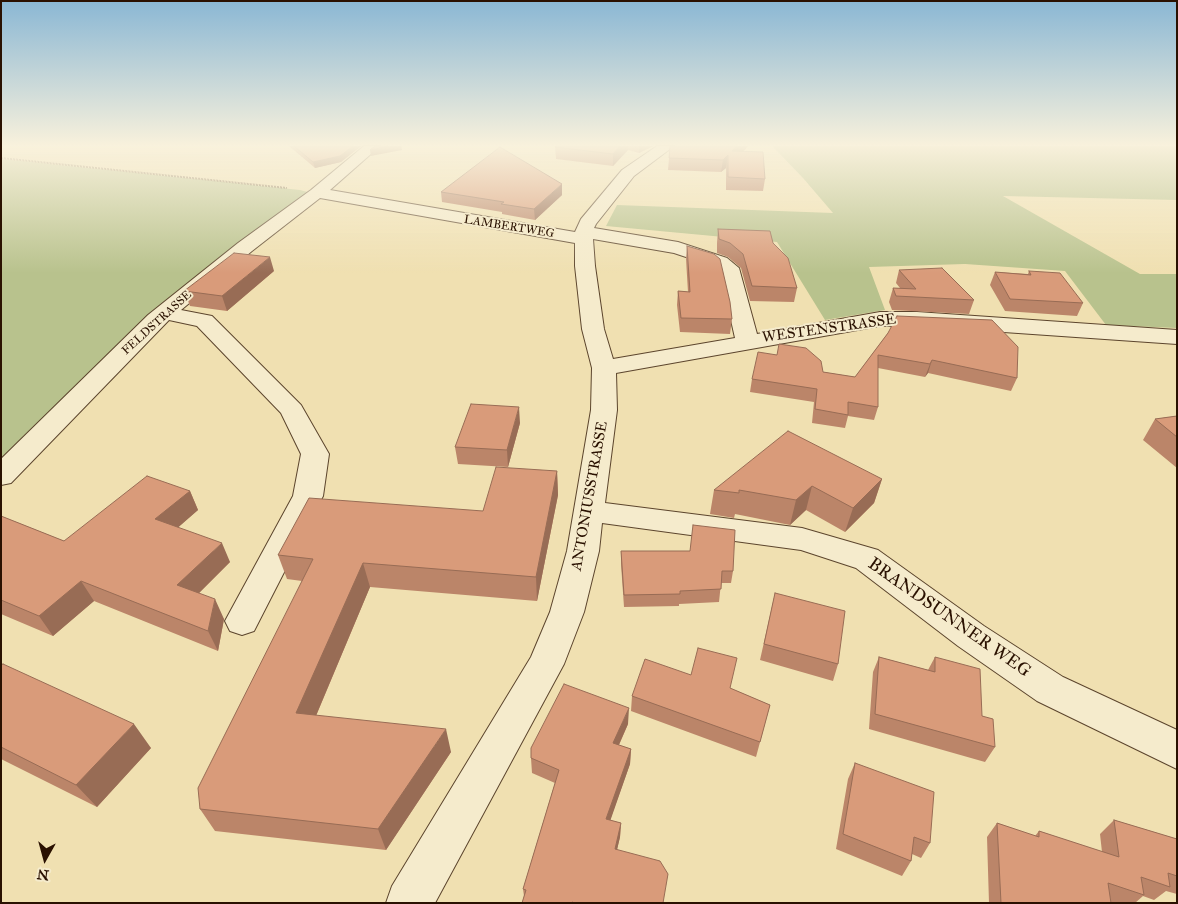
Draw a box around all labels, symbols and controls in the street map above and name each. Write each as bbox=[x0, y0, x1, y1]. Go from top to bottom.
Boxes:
street label: LAMBERTWEG bbox=[463, 213, 555, 241]
street label: FELDSTRASSE bbox=[119, 288, 195, 358]
street label: WESTENSTRASSE bbox=[761, 311, 897, 347]
street label: ANTONIUSSTRASSE bbox=[568, 420, 612, 572]
street label: BRANDSUNNER WEG bbox=[863, 554, 1035, 682]
north arrow bbox=[20, 834, 70, 884]
text: N bbox=[36, 865, 50, 884]

